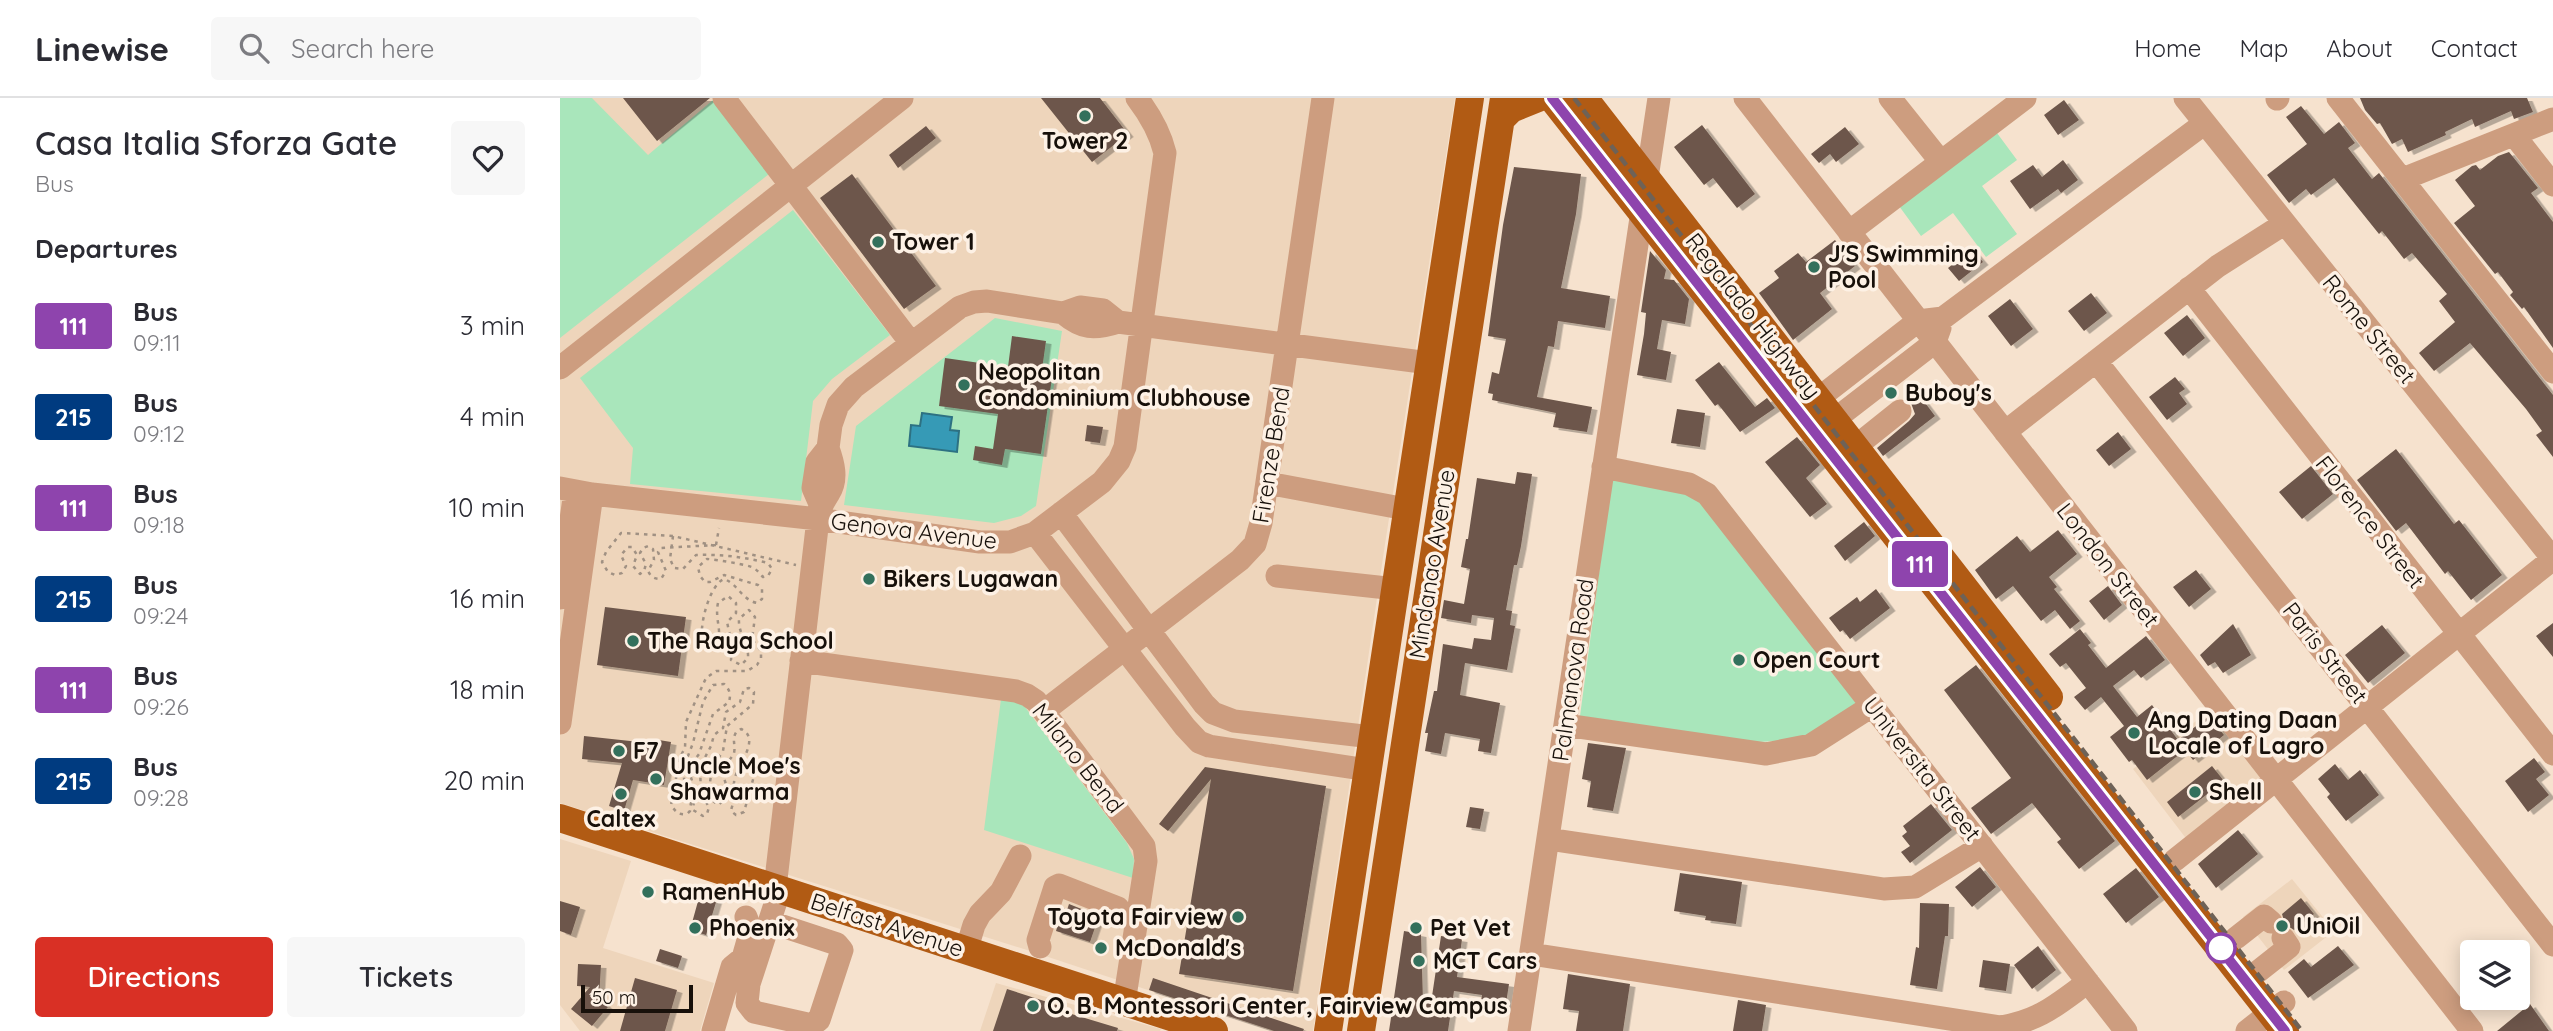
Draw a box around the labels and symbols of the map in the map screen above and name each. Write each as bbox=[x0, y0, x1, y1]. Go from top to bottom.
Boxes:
marker: Tower 2 bbox=[1077, 108, 1093, 124]
place label: Tower 2 bbox=[1042, 126, 1128, 155]
place label: Tower 1 bbox=[892, 227, 975, 256]
street label: Regalado Highway bbox=[1679, 227, 1827, 405]
marker: Tower 1 bbox=[870, 234, 886, 250]
place label: J'S Swimming Pool bbox=[1828, 239, 1979, 294]
marker: J'S Swimming Pool bbox=[1806, 259, 1822, 275]
street label: Rome Street bbox=[2316, 268, 2422, 389]
place label: Neopolitan Condominium Clubhouse bbox=[978, 357, 1251, 412]
marker: Neopolitan Condominium Clubhouse bbox=[956, 377, 972, 393]
place label: Buboy's bbox=[1905, 378, 1992, 407]
street label: Firenze Bend bbox=[1245, 385, 1296, 525]
marker: Buboy's bbox=[1883, 385, 1899, 401]
street label: Florence Street bbox=[2310, 449, 2431, 594]
street label: Mindanao Avenue bbox=[1402, 467, 1461, 661]
street label: London Street bbox=[2051, 497, 2166, 633]
street label: Genova Avenue bbox=[829, 506, 999, 555]
line badge: 111 bbox=[1880, 541, 1960, 587]
place label: Bikers Lugawan bbox=[883, 564, 1058, 593]
marker: Bikers Lugawan bbox=[861, 571, 877, 587]
street label: Palmanova Road bbox=[1545, 577, 1600, 763]
street label: Paris Street bbox=[2277, 596, 2374, 710]
place label: The Raya School bbox=[647, 626, 834, 655]
marker: The Raya School bbox=[625, 633, 641, 649]
place label: Open Court bbox=[1753, 645, 1880, 674]
marker: Open Court bbox=[1731, 652, 1747, 668]
street label: Universita Street bbox=[1857, 691, 1988, 847]
street label: Milano Bend bbox=[1026, 697, 1130, 819]
place label: Ang Dating Daan Locale of Lagro bbox=[2148, 705, 2337, 760]
marker: Ang Dating Daan Locale of Lagro bbox=[2126, 725, 2142, 741]
place label: F7 bbox=[633, 736, 659, 765]
marker: F7 bbox=[611, 743, 627, 759]
place label: Uncle Moe's Shawarma bbox=[670, 751, 801, 806]
marker: Uncle Moe's Shawarma bbox=[648, 771, 664, 787]
place label: Shell bbox=[2209, 777, 2262, 806]
marker: Shell bbox=[2187, 784, 2203, 800]
marker: Caltex bbox=[613, 786, 629, 802]
place label: Caltex bbox=[586, 804, 656, 833]
place label: RamenHub bbox=[662, 877, 785, 906]
marker: RamenHub bbox=[640, 884, 656, 900]
street label: Belfast Avenue bbox=[807, 886, 967, 963]
place label: Toyota Fairview bbox=[1047, 902, 1224, 931]
marker: Toyota Fairview bbox=[1230, 909, 1246, 925]
place label: UniOil bbox=[2296, 911, 2360, 940]
place label: Phoenix bbox=[709, 913, 795, 942]
place label: Pet Vet bbox=[1430, 913, 1511, 942]
marker: UniOil bbox=[2274, 918, 2290, 934]
marker: Phoenix bbox=[687, 920, 703, 936]
marker: Pet Vet bbox=[1408, 920, 1424, 936]
place label: McDonald's bbox=[1115, 933, 1241, 962]
unlabelled marker bbox=[2206, 933, 2236, 963]
marker: McDonald's bbox=[1093, 940, 1109, 956]
place label: MCT Cars bbox=[1433, 946, 1537, 975]
marker: MCT Cars bbox=[1411, 953, 1427, 969]
scale bar bbox=[581, 982, 693, 1014]
place label: O. B. Montessori Center, Fairview Campus bbox=[1047, 991, 1508, 1020]
marker: O. B. Montessori Center, Fairview Campus bbox=[1025, 998, 1041, 1014]

